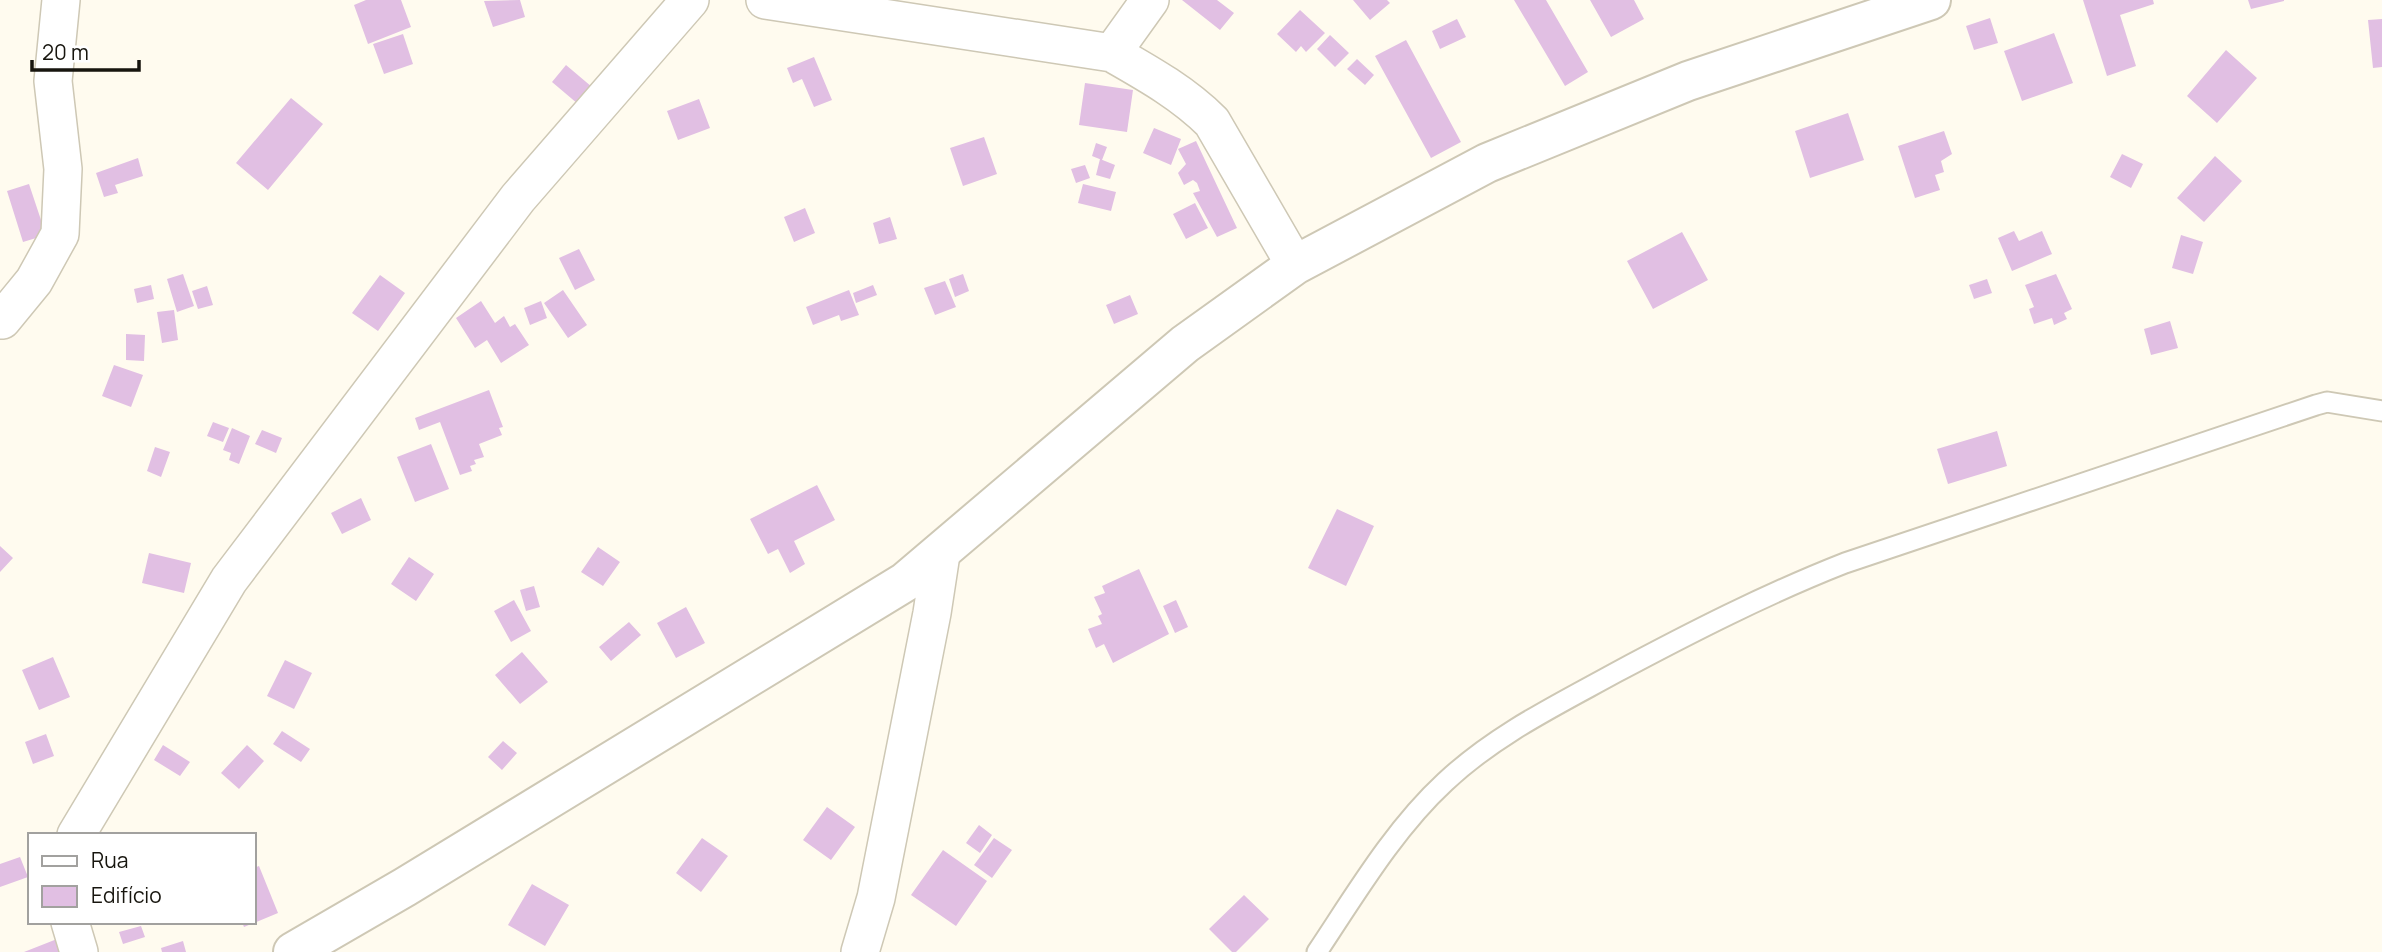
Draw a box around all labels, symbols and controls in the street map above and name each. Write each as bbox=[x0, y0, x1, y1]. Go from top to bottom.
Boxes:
scale bar bbox=[32, 28, 138, 72]
text: 20 m bbox=[42, 38, 89, 66]
legend bbox=[28, 833, 256, 924]
text: Rua bbox=[91, 846, 128, 874]
text: Edifício bbox=[91, 881, 162, 909]

